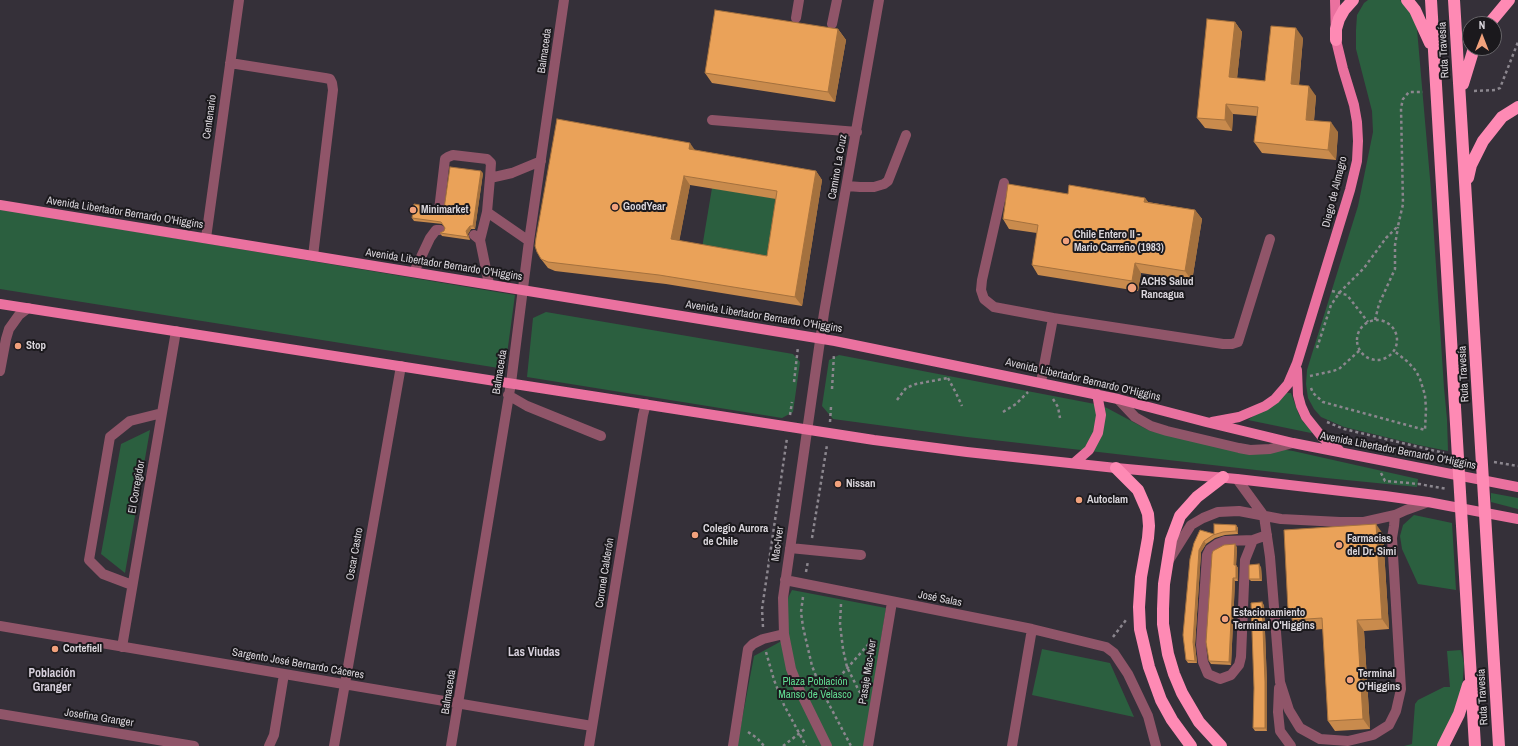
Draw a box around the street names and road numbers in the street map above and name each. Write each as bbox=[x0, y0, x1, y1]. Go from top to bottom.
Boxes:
street label: Ruta Travesía bbox=[1436, 22, 1452, 78]
street label: Balmaceda bbox=[535, 28, 555, 74]
street label: Centenario bbox=[200, 94, 220, 140]
street label: Camino La Cruz bbox=[826, 134, 850, 200]
street label: Diego de Almagro bbox=[1320, 155, 1350, 229]
street label: Avenida Libertador Bernardo O'Higgins bbox=[46, 194, 204, 232]
street label: Avenida Libertador Bernardo O'Higgins bbox=[365, 246, 523, 284]
street label: Avenida Libertador Bernardo O'Higgins bbox=[685, 298, 843, 336]
street label: Ruta Travesía bbox=[1456, 346, 1472, 402]
street label: Balmaceda bbox=[490, 349, 510, 395]
street label: Avenida Libertador Bernardo O'Higgins bbox=[1004, 356, 1162, 404]
street label: Avenida Libertador Bernardo O'Higgins bbox=[1319, 429, 1477, 473]
street label: El Corregidor bbox=[126, 459, 148, 515]
street label: Mac-Iver bbox=[769, 526, 787, 562]
street label: Oscar Castro bbox=[344, 527, 366, 581]
street label: Coronel Calderón bbox=[593, 537, 617, 609]
street label: José Salas bbox=[917, 588, 963, 610]
street label: Pasaje Mac-Iver bbox=[856, 639, 880, 705]
street label: Sargento José Bernardo Cáceres bbox=[231, 646, 365, 682]
street label: Balmaceda bbox=[439, 669, 459, 715]
street label: Ruta Travesía bbox=[1475, 669, 1491, 725]
street label: Josefina Granger bbox=[64, 706, 134, 730]

